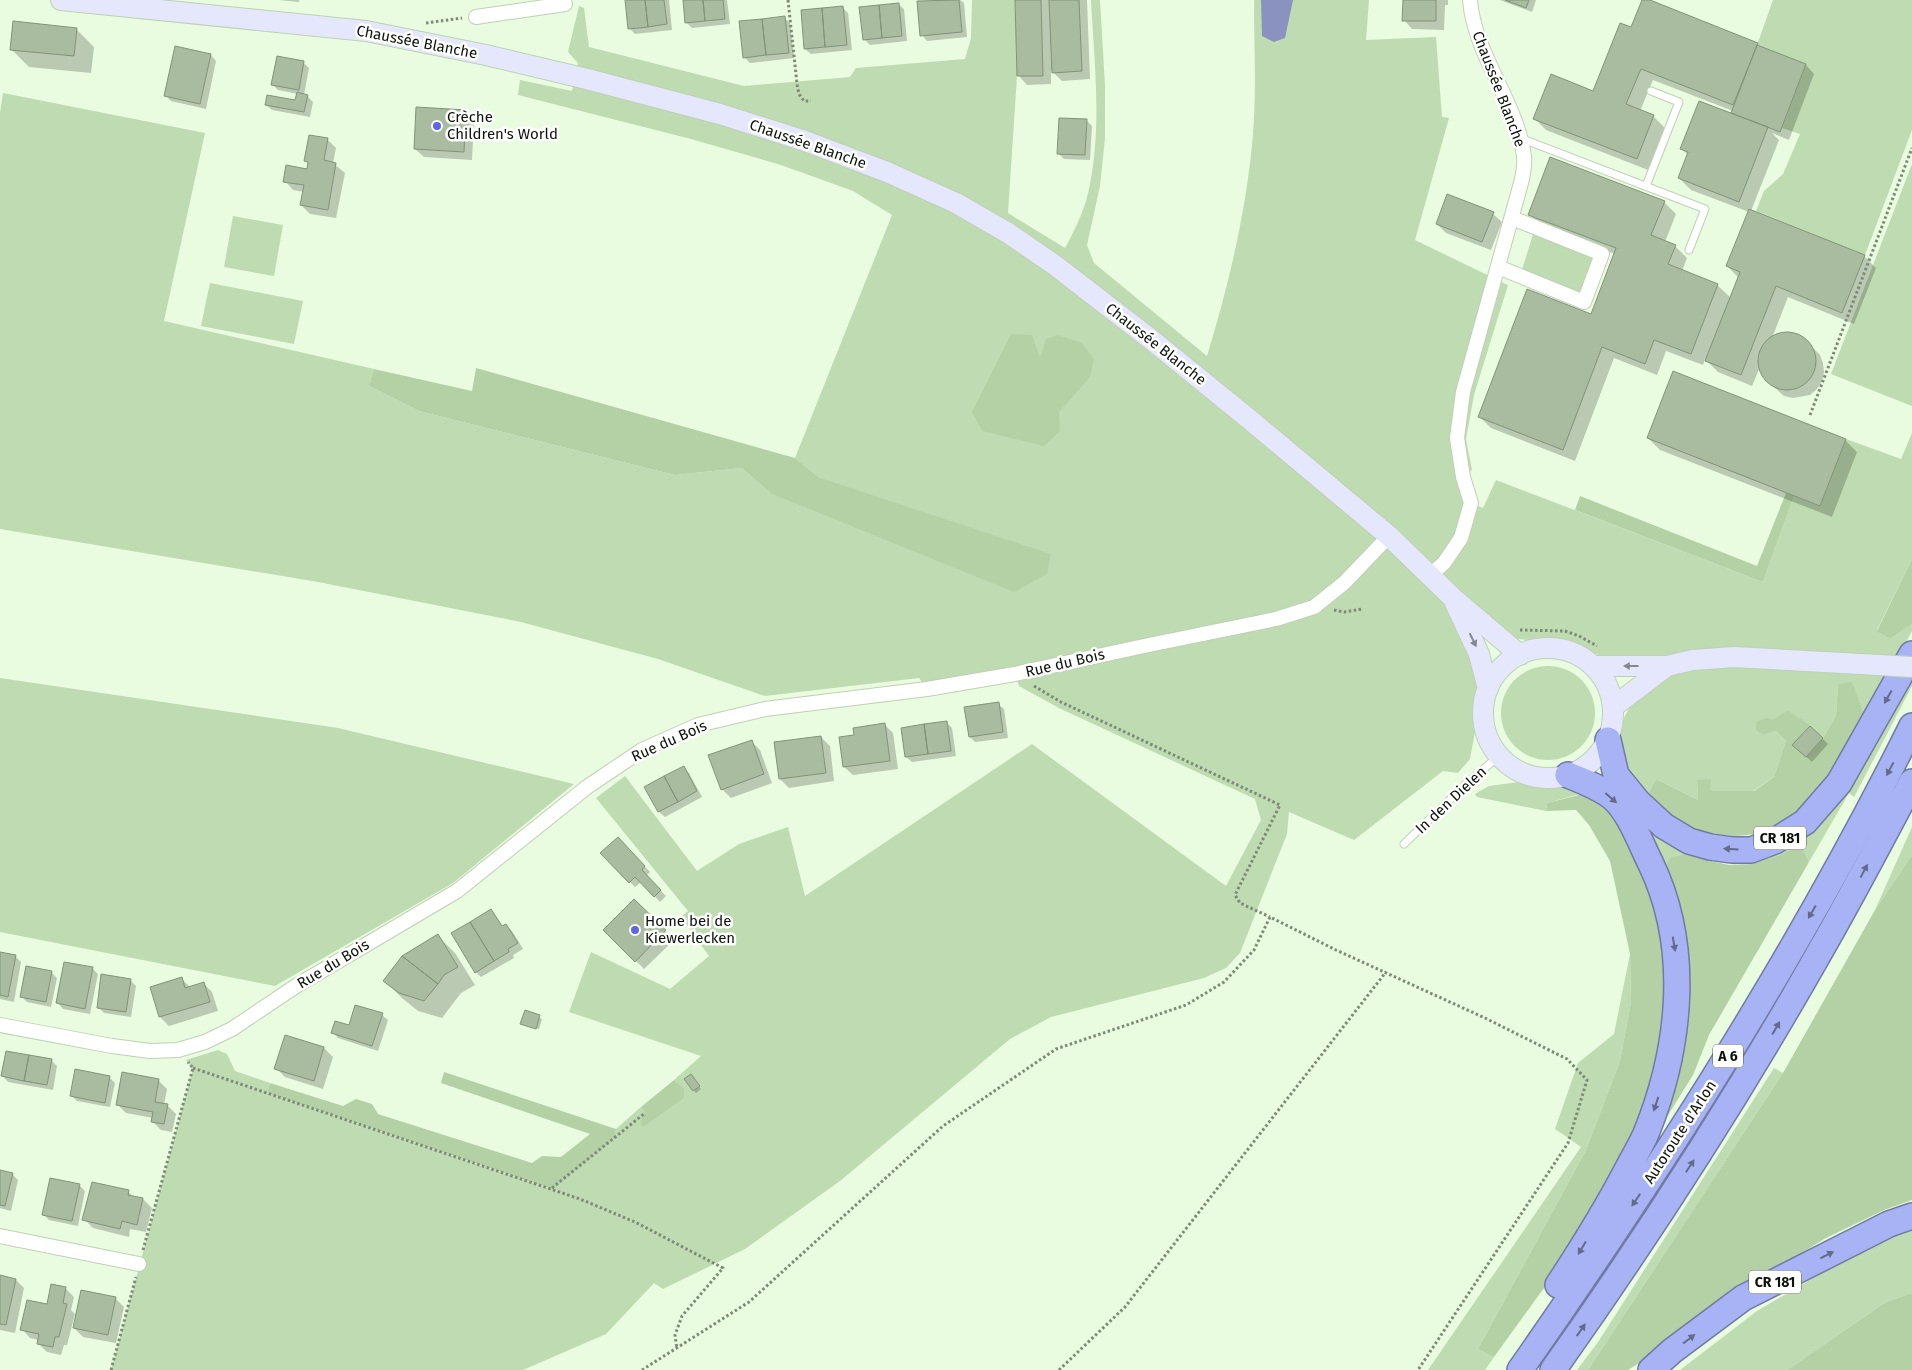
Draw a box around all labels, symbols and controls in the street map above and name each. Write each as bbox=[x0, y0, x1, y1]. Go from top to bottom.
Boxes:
street label: Chaussée Blanche bbox=[355, 21, 479, 63]
street label: Chaussée Blanche bbox=[1469, 29, 1529, 149]
place label: Crèche Children's World bbox=[447, 108, 558, 143]
street label: Chaussée Blanche bbox=[747, 116, 869, 172]
marker: Crèche Children's World bbox=[431, 120, 443, 132]
street label: Chaussée Blanche bbox=[1102, 299, 1210, 389]
one-way arrow bbox=[1469, 633, 1477, 648]
street label: Rue du Bois bbox=[1024, 645, 1106, 681]
one-way arrow bbox=[1622, 662, 1638, 670]
one-way arrow bbox=[1884, 689, 1892, 704]
street label: Rue du Bois bbox=[628, 716, 710, 766]
one-way arrow bbox=[1886, 762, 1894, 777]
street label: In den Dielen bbox=[1412, 763, 1490, 837]
one-way arrow bbox=[1604, 792, 1617, 803]
road number: CR 181 bbox=[1754, 826, 1806, 850]
one-way arrow bbox=[1723, 845, 1739, 853]
one-way arrow bbox=[1860, 863, 1868, 878]
one-way arrow bbox=[1808, 905, 1816, 920]
place label: Home bei de Kiewerlecken bbox=[645, 912, 735, 947]
marker: Home bei de Kiewerlecken bbox=[629, 924, 641, 936]
street label: Rue du Bois bbox=[294, 935, 372, 993]
one-way arrow bbox=[1671, 937, 1679, 953]
one-way arrow bbox=[1772, 1020, 1780, 1035]
road number: A 6 bbox=[1713, 1044, 1743, 1068]
street label: Autoroute d'Arlon bbox=[1640, 1077, 1720, 1187]
one-way arrow bbox=[1651, 1097, 1659, 1112]
one-way arrow bbox=[1685, 1159, 1695, 1172]
one-way arrow bbox=[1631, 1193, 1641, 1207]
one-way arrow bbox=[1577, 1242, 1586, 1255]
one-way arrow bbox=[1820, 1251, 1834, 1259]
road number: CR 181 bbox=[1749, 1270, 1801, 1294]
one-way arrow bbox=[1576, 1323, 1586, 1337]
one-way arrow bbox=[1682, 1334, 1696, 1344]

